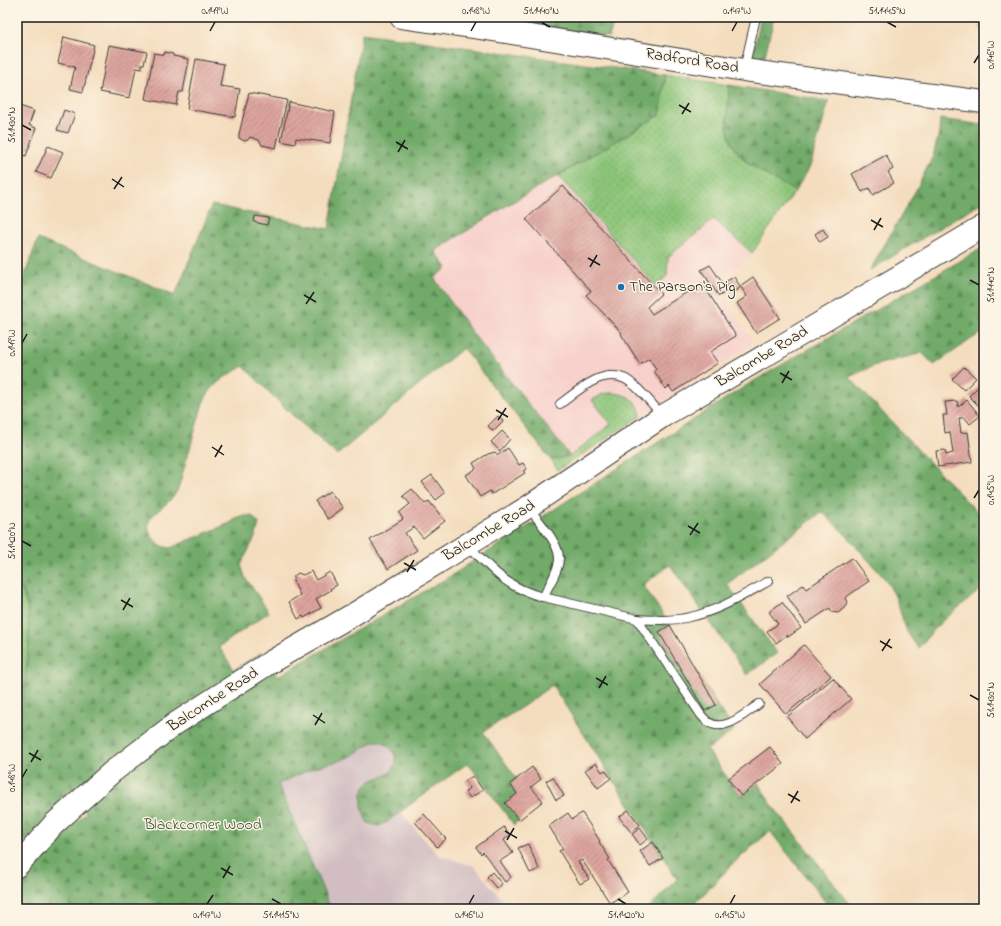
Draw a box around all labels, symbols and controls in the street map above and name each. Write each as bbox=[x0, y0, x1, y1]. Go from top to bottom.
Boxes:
text: 0.149°W bbox=[201, 4, 229, 19]
text: 0.148°W bbox=[462, 4, 490, 19]
text: 51.1440°N bbox=[523, 4, 559, 19]
text: 0.147°W bbox=[723, 4, 751, 19]
text: 51.1445°N bbox=[868, 4, 906, 19]
text: 0.146°W bbox=[984, 41, 999, 69]
street label: Radford Road bbox=[644, 42, 740, 80]
text: 51.1430°N bbox=[5, 107, 20, 143]
text: 51.1440°N bbox=[984, 267, 999, 303]
place label: The Parson's Pig bbox=[629, 275, 735, 299]
marker: The Parson's Pig bbox=[616, 282, 626, 292]
street label: Balcombe Road bbox=[710, 320, 813, 395]
text: 0.149°W bbox=[5, 329, 20, 357]
text: 0.145°W bbox=[984, 475, 999, 505]
street label: Balcombe Road bbox=[437, 494, 540, 569]
text: 51.1420°N bbox=[5, 522, 20, 559]
street label: Balcombe Road bbox=[162, 662, 263, 739]
text: 51.1430°N bbox=[984, 682, 999, 718]
text: 0.148°W bbox=[5, 764, 20, 792]
park label: Blackcorner Wood bbox=[143, 813, 262, 837]
text: 0.147°W bbox=[193, 908, 221, 923]
text: 51.1415°N bbox=[263, 908, 300, 923]
text: 0.146°W bbox=[455, 908, 483, 923]
text: 51.1420°N bbox=[608, 908, 645, 923]
text: 0.145°W bbox=[715, 908, 745, 923]

